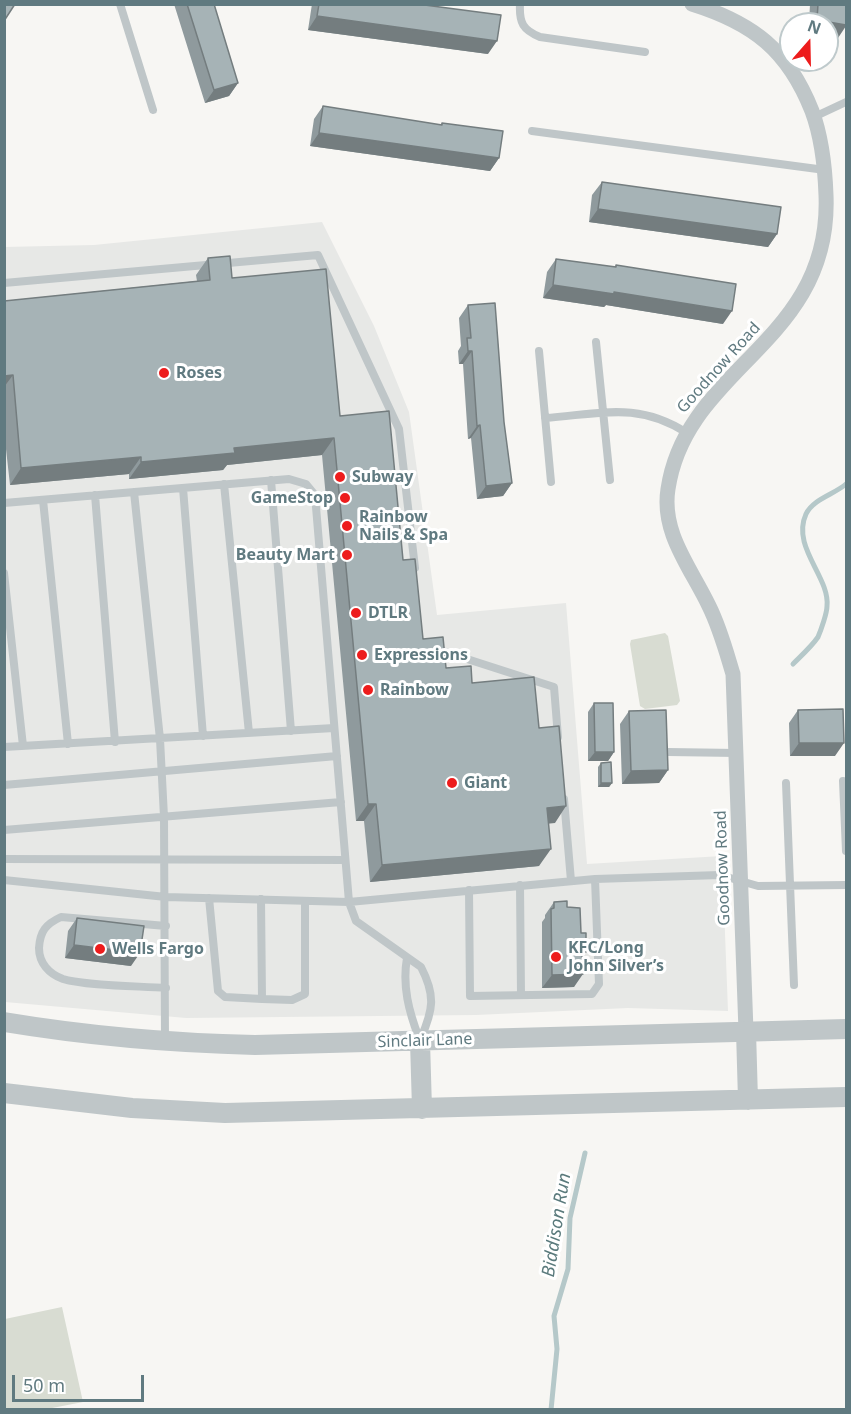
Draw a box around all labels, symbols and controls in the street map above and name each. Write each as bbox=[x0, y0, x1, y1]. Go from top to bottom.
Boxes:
north arrow bbox=[779, 12, 839, 72]
text: N bbox=[805, 14, 824, 40]
street label: Goodnow Road bbox=[673, 319, 765, 417]
place label: Roses bbox=[176, 363, 222, 383]
marker: Roses bbox=[157, 366, 171, 380]
place label: Subway bbox=[352, 467, 413, 487]
marker: Subway bbox=[333, 470, 347, 484]
place label: GameStop bbox=[251, 488, 333, 508]
marker: GameStop bbox=[338, 491, 352, 505]
place label: Rainbow Nails & Spa bbox=[359, 507, 448, 545]
marker: Rainbow Nails & Spa bbox=[340, 519, 354, 533]
place label: Beauty Mart bbox=[236, 545, 335, 565]
marker: Beauty Mart bbox=[340, 548, 354, 562]
place label: DTLR bbox=[368, 603, 408, 623]
marker: DTLR bbox=[349, 606, 363, 620]
place label: Expressions bbox=[374, 645, 468, 665]
marker: Expressions bbox=[355, 648, 369, 662]
place label: Rainbow bbox=[380, 680, 449, 700]
marker: Rainbow bbox=[361, 683, 375, 697]
place label: Giant bbox=[464, 773, 507, 793]
marker: Giant bbox=[445, 776, 459, 790]
street label: Goodnow Road bbox=[711, 810, 735, 926]
place label: KFC/Long John Silver’s bbox=[568, 938, 664, 976]
place label: Wells Fargo bbox=[112, 939, 204, 959]
marker: Wells Fargo bbox=[93, 942, 107, 956]
marker: KFC/Long John Silver’s bbox=[549, 950, 563, 964]
street label: Sinclair Lane bbox=[377, 1030, 473, 1052]
water label: Biddison Run bbox=[538, 1171, 576, 1279]
scale bar bbox=[15, 1363, 147, 1401]
text: 50 m bbox=[23, 1373, 65, 1397]

